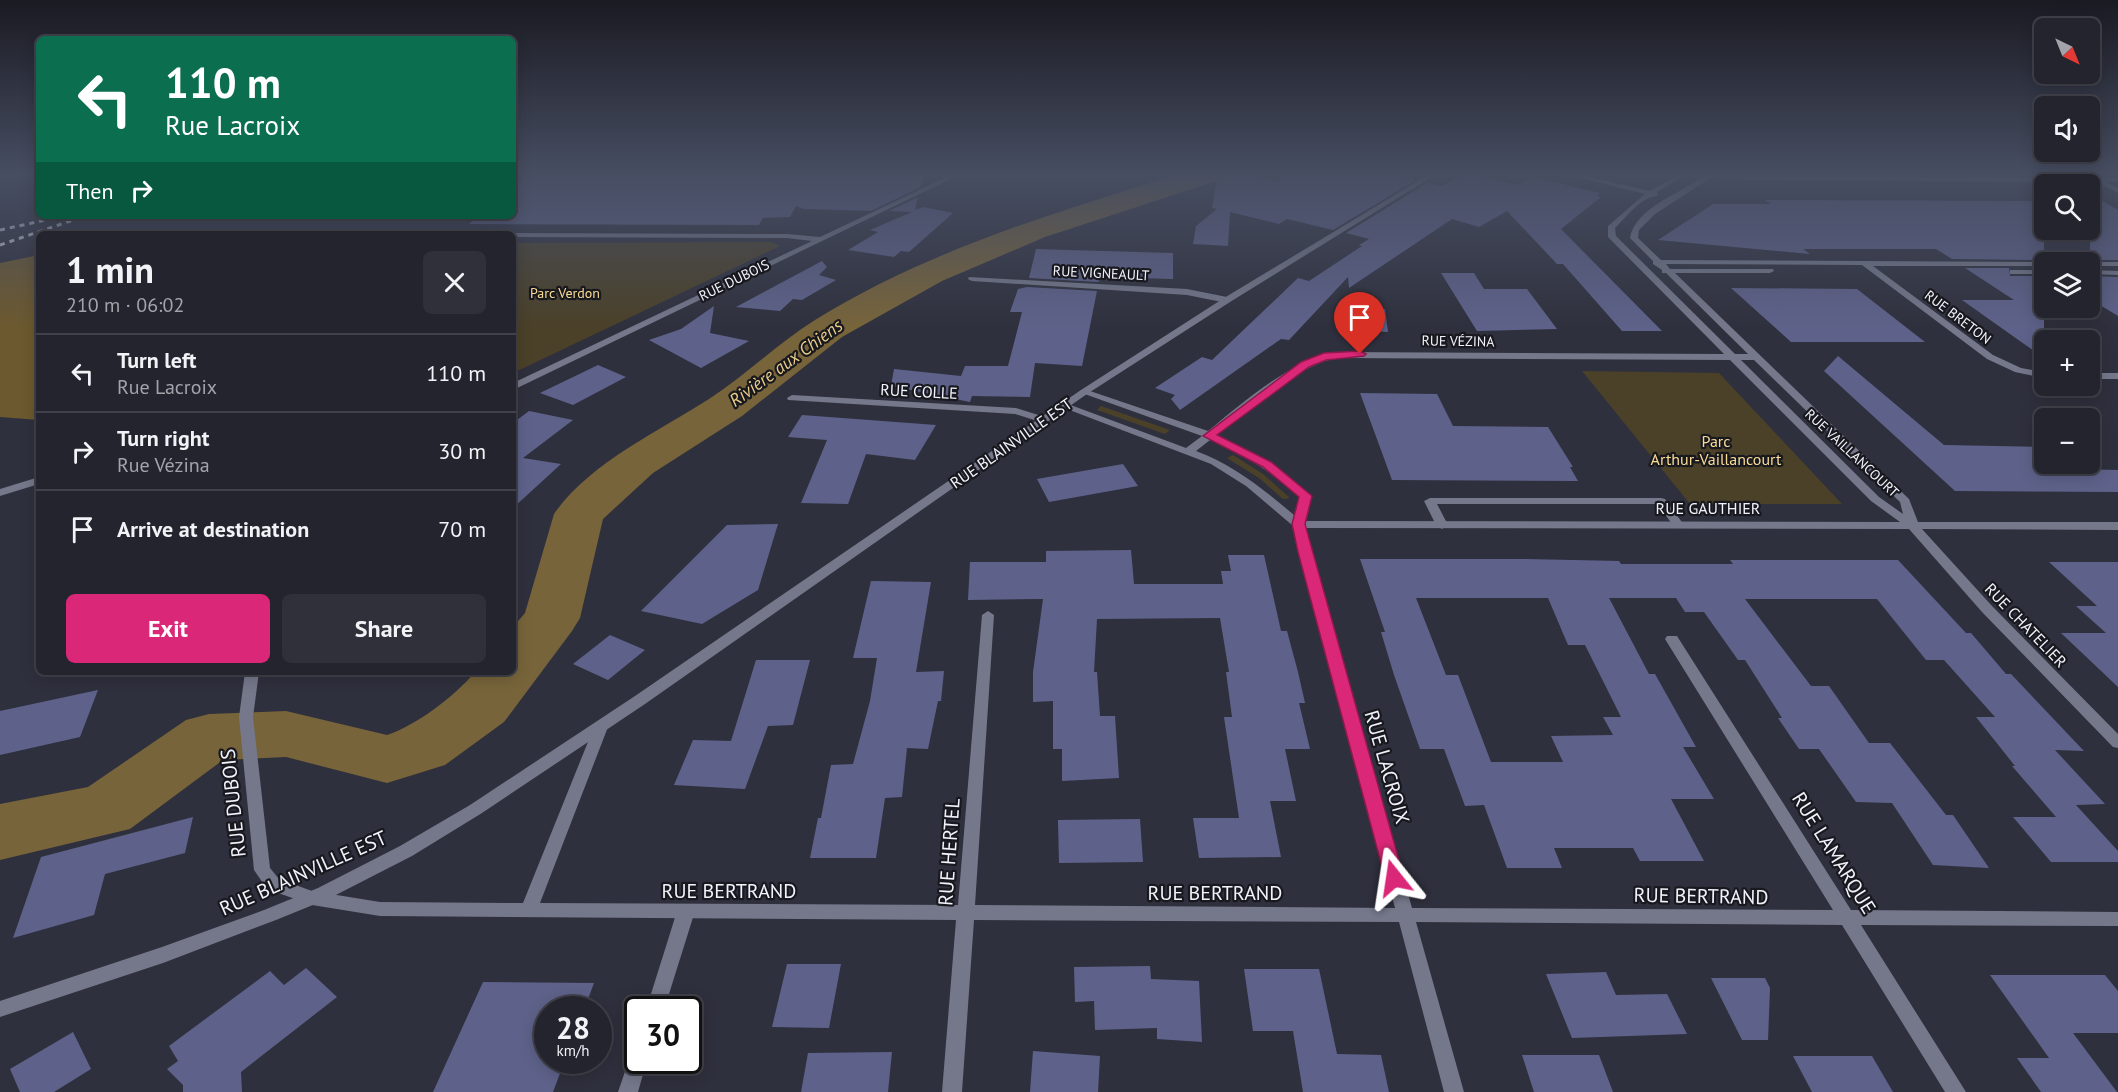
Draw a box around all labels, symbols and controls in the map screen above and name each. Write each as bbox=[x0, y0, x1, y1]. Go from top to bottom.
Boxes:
north arrow bbox=[2034, 18, 2100, 84]
map controls bbox=[2034, 18, 2100, 474]
text: 110 m bbox=[165, 55, 281, 110]
icon: left bbox=[66, 60, 144, 138]
button: sound bbox=[2034, 96, 2100, 162]
text: Rue Lacroix bbox=[165, 108, 300, 142]
icon: right bbox=[125, 174, 158, 207]
button: search bbox=[2034, 174, 2100, 240]
text: Then bbox=[66, 177, 113, 205]
text: 1 min bbox=[66, 246, 154, 293]
button: close bbox=[423, 251, 486, 314]
button: layers bbox=[2034, 252, 2100, 318]
street label: RUE DUBOIS bbox=[696, 255, 772, 305]
street label: RUE VIGNEAULT bbox=[1052, 261, 1150, 285]
park label: Parc Verdon bbox=[530, 284, 600, 302]
street label: RUE BRETON bbox=[1921, 286, 1995, 348]
text: 210 m · 06:02 bbox=[66, 292, 184, 318]
pin bbox=[1334, 292, 1385, 354]
icon: arrive bbox=[1343, 301, 1376, 334]
water label: Rivière aux Chiens bbox=[725, 313, 848, 411]
button: + bbox=[2034, 330, 2100, 396]
street label: RUE VÉZINA bbox=[1421, 331, 1495, 351]
text: Turn left bbox=[117, 346, 197, 374]
icon: left bbox=[66, 357, 99, 390]
text: 110 m bbox=[426, 359, 486, 387]
text: Rue Lacroix bbox=[117, 374, 217, 400]
street label: RUE COLLE bbox=[880, 379, 958, 403]
street label: RUE BLAINVILLE EST bbox=[946, 393, 1076, 493]
street label: RUE VAILLANCOURT bbox=[1801, 405, 1903, 501]
button: − bbox=[2034, 408, 2100, 474]
text: Turn right bbox=[117, 424, 209, 452]
park label: Parc Arthur-Vaillancourt bbox=[1651, 431, 1782, 469]
icon: right bbox=[66, 435, 99, 468]
text: 30 m bbox=[438, 437, 486, 465]
text: Rue Vézina bbox=[117, 452, 210, 478]
street label: RUE GAUTHIER bbox=[1656, 498, 1760, 518]
icon: arrive bbox=[66, 513, 99, 546]
text: Arrive at destination bbox=[117, 515, 309, 543]
text: 70 m bbox=[438, 515, 486, 543]
street label: RUE CHATELIER bbox=[1981, 579, 2071, 671]
button: Exit bbox=[66, 594, 270, 663]
button: Share bbox=[282, 594, 486, 663]
street label: RUE LACROIX bbox=[1358, 707, 1416, 827]
street label: RUE DUBOIS bbox=[214, 747, 252, 859]
street label: RUE LAMARQUE bbox=[1786, 787, 1882, 919]
street label: RUE HERTEL bbox=[932, 797, 966, 907]
street label: RUE BLAINVILLE EST bbox=[215, 824, 391, 922]
position arrow bbox=[1362, 846, 1426, 910]
street label: RUE BERTRAND bbox=[662, 878, 796, 904]
street label: RUE BERTRAND bbox=[1148, 880, 1282, 906]
street label: RUE BERTRAND bbox=[1633, 882, 1769, 910]
speed limit sign: 30 bbox=[624, 996, 702, 1074]
text: 28 bbox=[556, 1008, 590, 1047]
text: km/h bbox=[557, 1041, 589, 1060]

